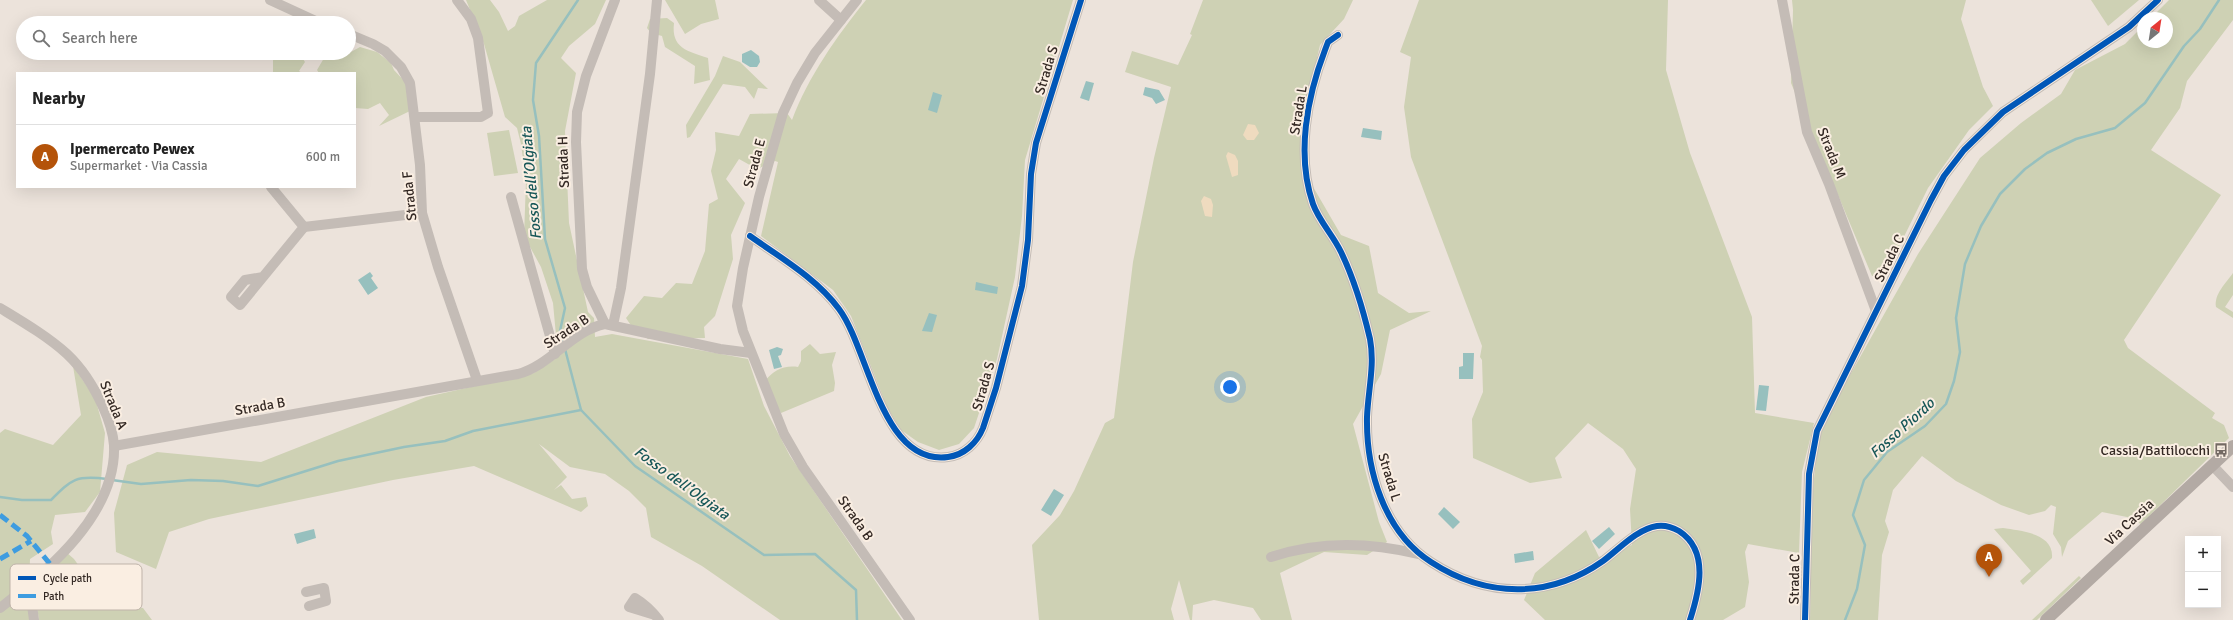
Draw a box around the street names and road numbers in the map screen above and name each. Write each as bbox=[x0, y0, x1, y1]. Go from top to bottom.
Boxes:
street label: Strada S bbox=[1031, 43, 1062, 97]
street label: Strada L bbox=[1286, 84, 1311, 136]
street label: Strada M bbox=[1814, 125, 1849, 181]
street label: Strada H bbox=[554, 136, 573, 188]
street label: Strada E bbox=[740, 137, 769, 190]
street label: Strada F bbox=[398, 170, 421, 222]
street label: Strada C bbox=[1871, 232, 1908, 285]
street label: Strada B bbox=[540, 310, 592, 352]
street label: Strada S bbox=[968, 359, 999, 413]
street label: Strada A bbox=[96, 378, 131, 432]
street label: Strada B bbox=[234, 394, 287, 419]
street label: Strada L bbox=[1374, 451, 1405, 503]
street label: Strada B bbox=[834, 493, 877, 544]
street label: Via Cassia bbox=[2101, 495, 2157, 549]
street label: Strada C bbox=[1786, 553, 1803, 605]

